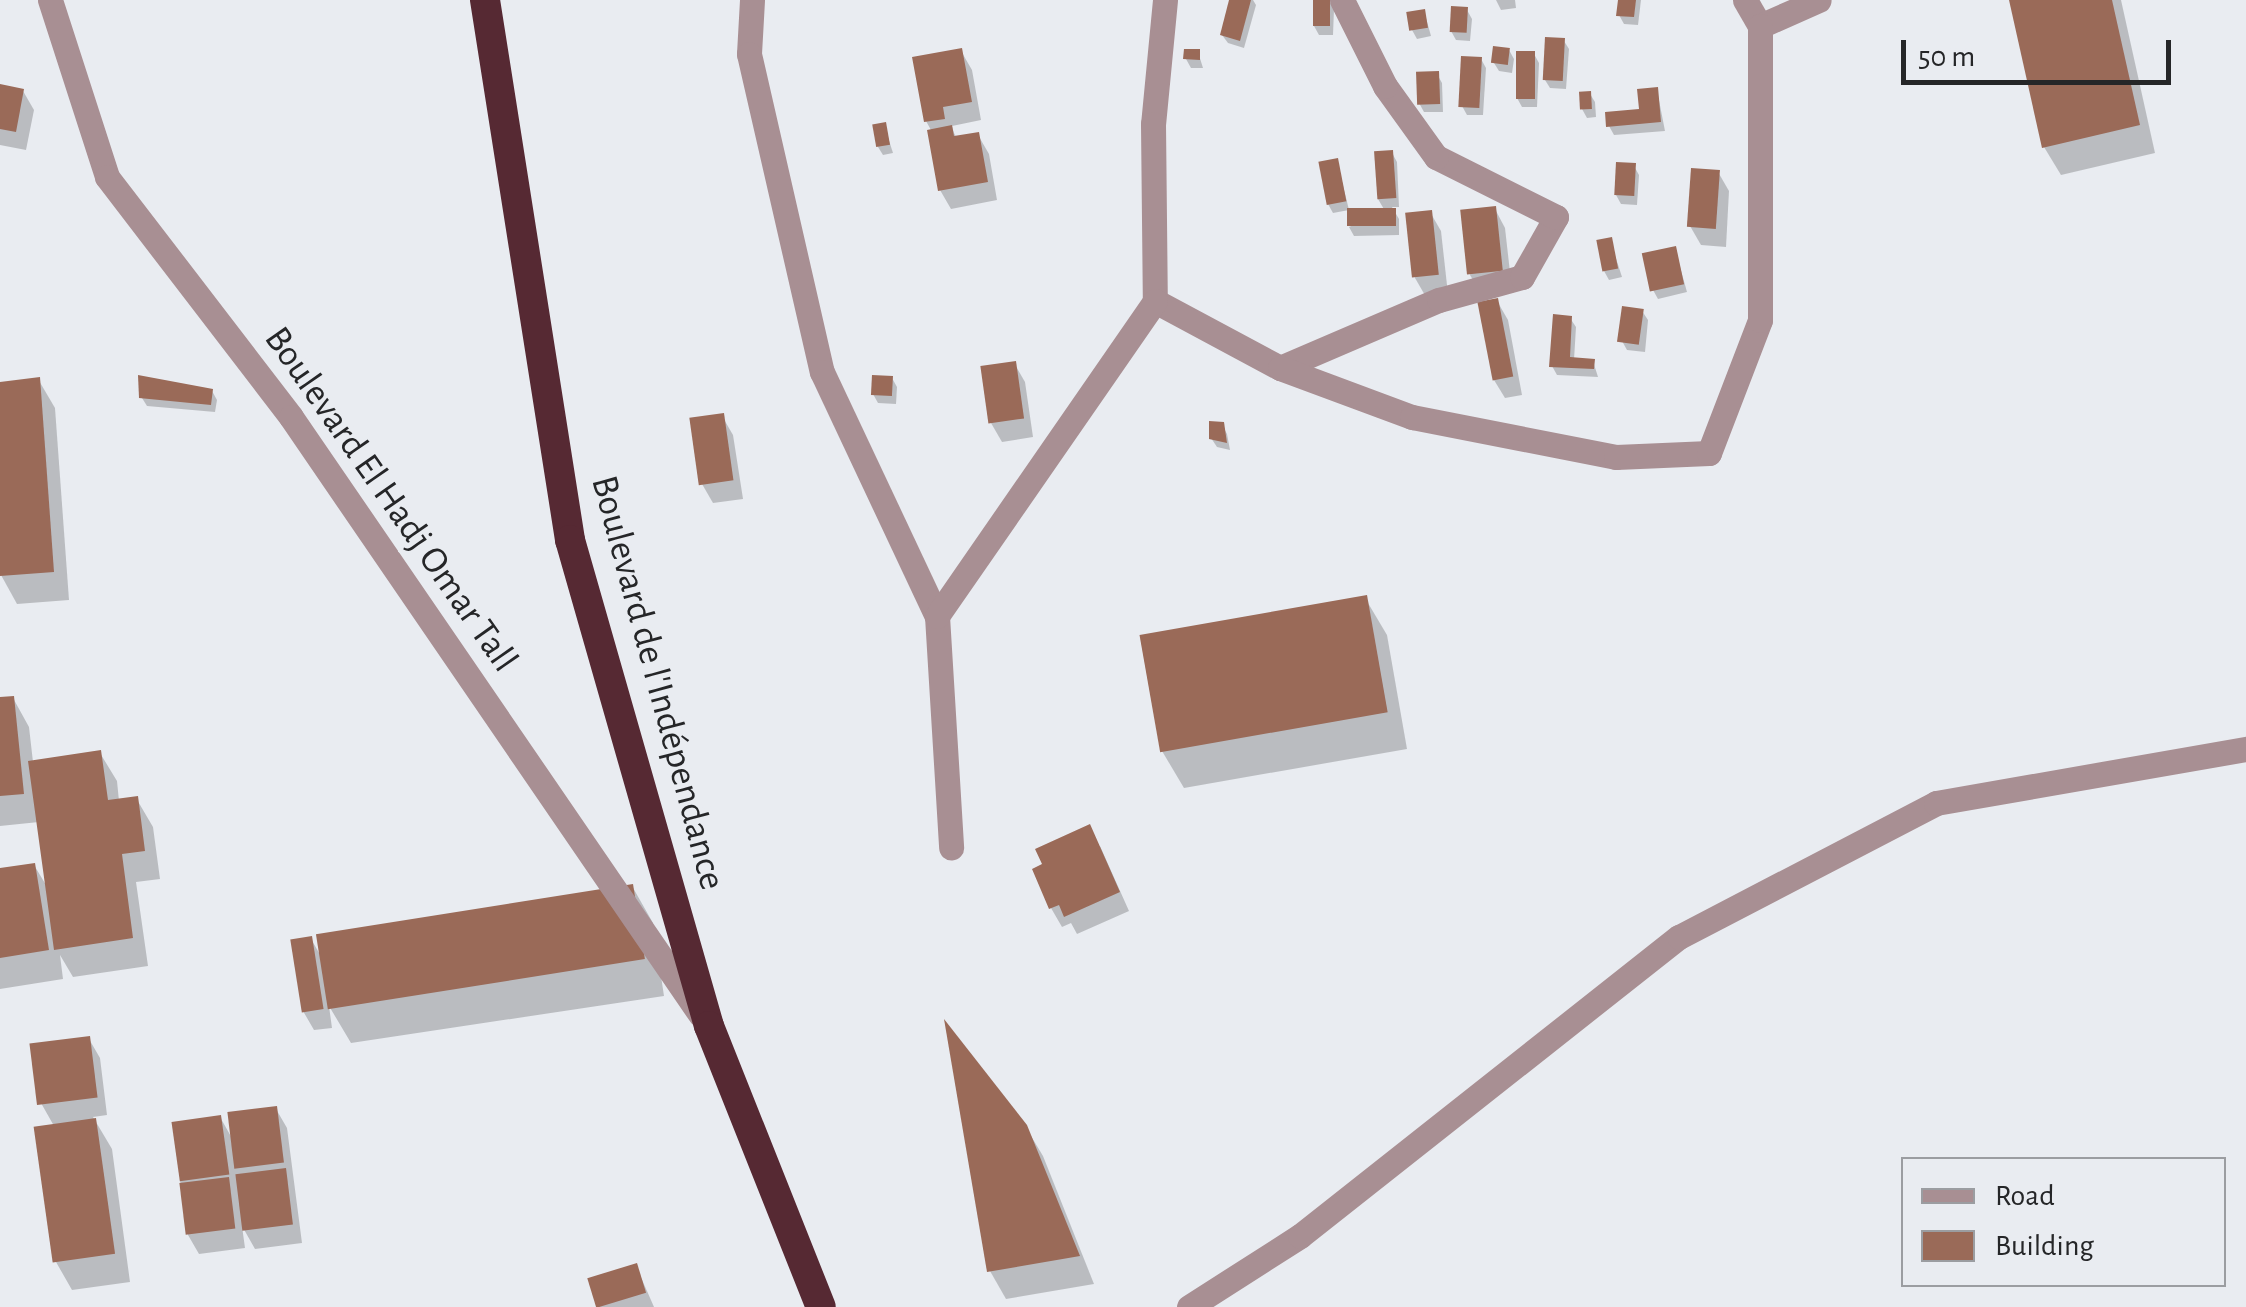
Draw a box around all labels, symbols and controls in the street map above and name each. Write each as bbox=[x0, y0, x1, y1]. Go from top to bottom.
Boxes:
scale bar bbox=[1906, 20, 2176, 82]
text: 50 m bbox=[1918, 42, 1975, 72]
street label: Boulevard El Hadj Omar Tall bbox=[253, 319, 527, 681]
street label: Boulevard de l'Indépendance bbox=[580, 471, 734, 895]
legend bbox=[1901, 1157, 2226, 1287]
text: Road bbox=[1995, 1181, 2055, 1211]
text: Building bbox=[1995, 1231, 2094, 1261]

